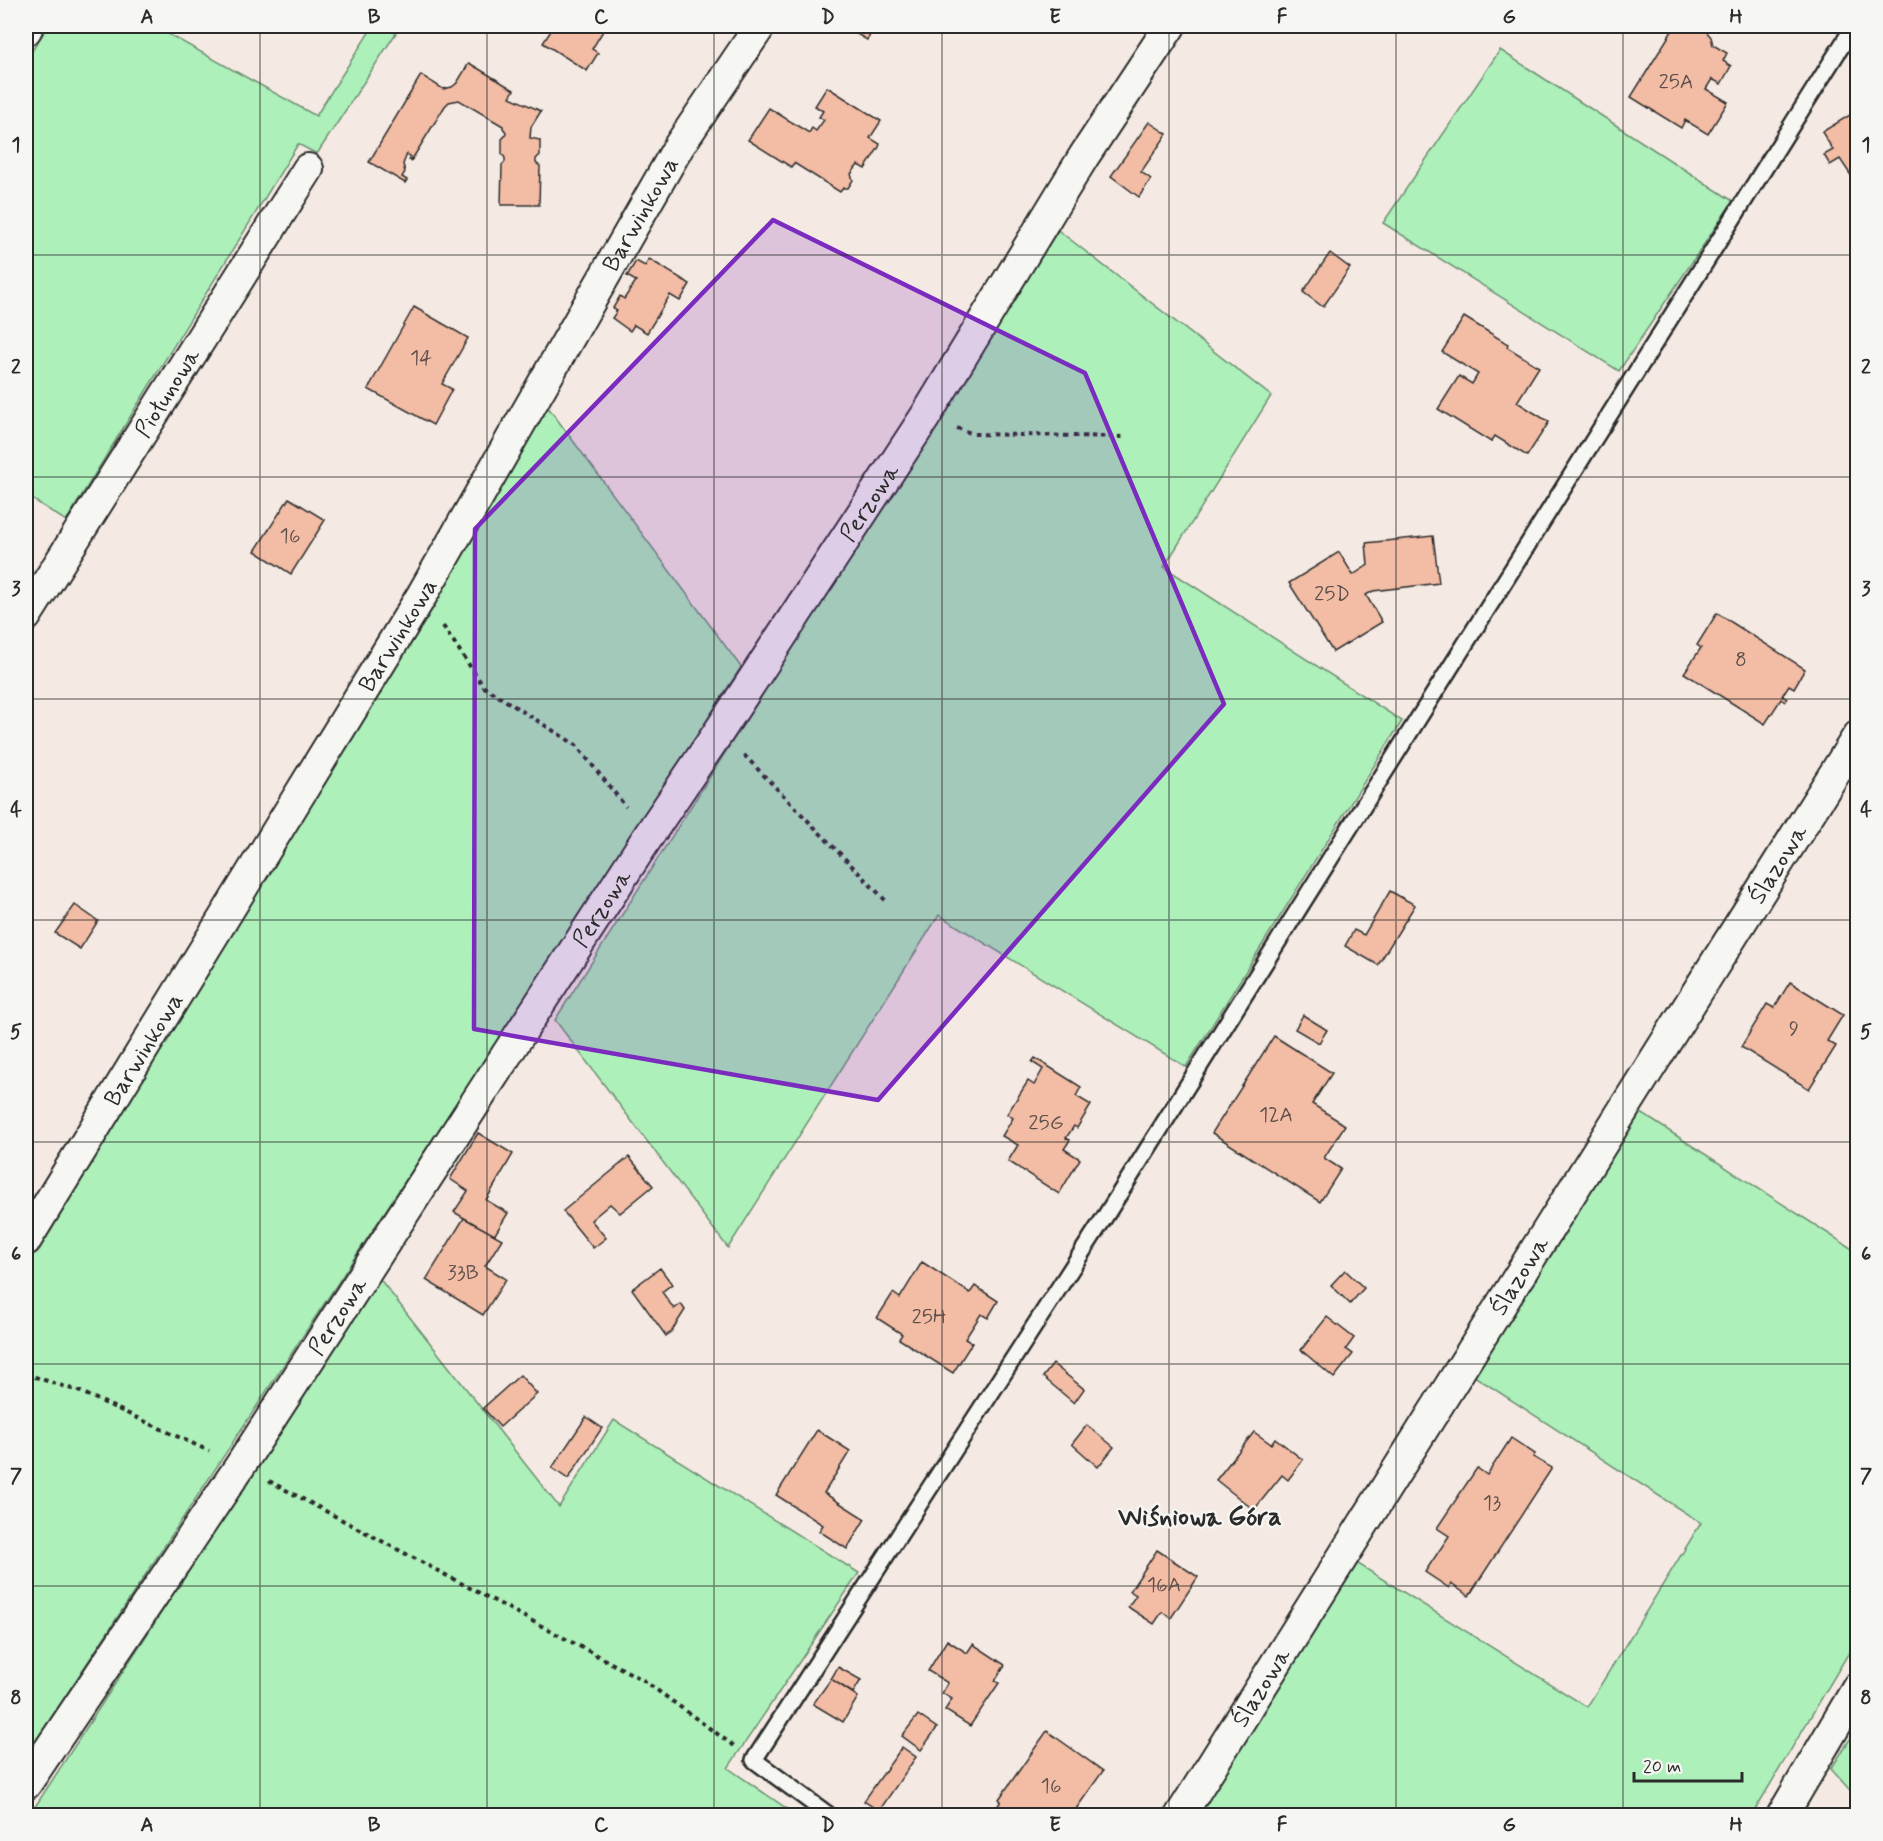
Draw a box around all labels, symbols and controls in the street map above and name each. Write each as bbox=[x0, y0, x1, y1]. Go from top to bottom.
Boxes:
text: A bbox=[140, 4, 154, 31]
text: B bbox=[368, 4, 381, 31]
text: C bbox=[594, 4, 609, 31]
text: D bbox=[821, 4, 835, 31]
text: E bbox=[1049, 4, 1061, 31]
text: F bbox=[1277, 4, 1288, 31]
text: G bbox=[1502, 4, 1516, 31]
text: H bbox=[1729, 4, 1743, 31]
house number: 25A bbox=[1658, 68, 1694, 96]
text: 1 bbox=[12, 132, 20, 159]
text: 1 bbox=[1862, 132, 1870, 159]
street label: Barwinkowa bbox=[596, 152, 687, 278]
street label: Piołunowa bbox=[128, 342, 208, 444]
house number: 14 bbox=[410, 344, 432, 372]
text: 2 bbox=[11, 354, 21, 381]
text: 2 bbox=[1861, 354, 1871, 381]
street label: Perzowa bbox=[833, 458, 907, 548]
house number: 16 bbox=[280, 522, 301, 550]
street label: Barwinkowa bbox=[352, 573, 445, 698]
text: 3 bbox=[11, 576, 21, 603]
text: 3 bbox=[1861, 576, 1871, 603]
house number: 25D bbox=[1314, 580, 1350, 608]
house number: 8 bbox=[1735, 646, 1747, 674]
text: 4 bbox=[10, 797, 22, 824]
text: 4 bbox=[1860, 797, 1872, 824]
street label: Ślazowa bbox=[1742, 819, 1816, 910]
street label: Perzowa bbox=[566, 864, 640, 954]
street label: Barwinkowa bbox=[98, 987, 191, 1112]
house number: 9 bbox=[1789, 1015, 1799, 1043]
text: 5 bbox=[10, 1019, 22, 1046]
text: 5 bbox=[1860, 1019, 1872, 1046]
house number: 12A bbox=[1259, 1101, 1293, 1129]
house number: 25G bbox=[1028, 1109, 1064, 1137]
street label: Ślazowa bbox=[1483, 1231, 1557, 1322]
text: 6 bbox=[11, 1241, 21, 1268]
text: 6 bbox=[1861, 1241, 1871, 1268]
house number: 33B bbox=[447, 1259, 479, 1287]
street label: Perzowa bbox=[302, 1271, 375, 1362]
house number: 25H bbox=[911, 1303, 947, 1331]
text: 7 bbox=[10, 1463, 22, 1490]
text: 7 bbox=[1860, 1463, 1872, 1490]
house number: 13 bbox=[1483, 1489, 1501, 1517]
district label: Wiśniowa Góra bbox=[1117, 1501, 1282, 1535]
house number: 16A bbox=[1147, 1571, 1181, 1599]
street label: Ślazowa bbox=[1225, 1642, 1299, 1733]
text: 8 bbox=[10, 1685, 22, 1712]
text: 8 bbox=[1860, 1685, 1872, 1712]
scale bar bbox=[1634, 1745, 1742, 1783]
text: 20 m bbox=[1643, 1755, 1681, 1779]
house number: 16 bbox=[1041, 1772, 1062, 1800]
text: A bbox=[140, 1812, 154, 1839]
text: B bbox=[368, 1812, 381, 1839]
text: C bbox=[594, 1812, 609, 1839]
text: D bbox=[821, 1812, 835, 1839]
text: E bbox=[1049, 1812, 1061, 1839]
text: F bbox=[1277, 1812, 1288, 1839]
text: G bbox=[1502, 1812, 1516, 1839]
text: H bbox=[1729, 1812, 1743, 1839]

